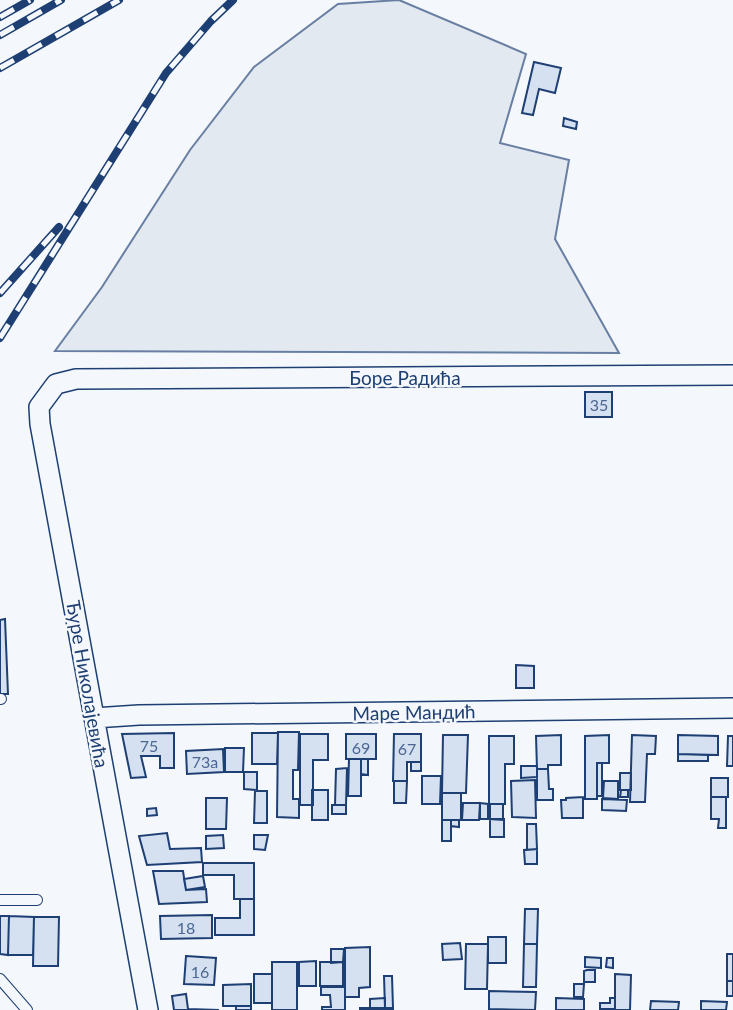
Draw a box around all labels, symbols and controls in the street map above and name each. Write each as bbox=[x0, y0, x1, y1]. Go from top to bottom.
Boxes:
street label: Боре Радића bbox=[349, 366, 461, 389]
house number: 35 bbox=[590, 395, 608, 414]
street label: Ђуре Николајевића bbox=[62, 598, 114, 770]
street label: Маре Мандић bbox=[352, 699, 476, 725]
house number: 75 bbox=[140, 736, 158, 755]
house number: 69 bbox=[352, 738, 370, 757]
house number: 67 bbox=[398, 739, 416, 758]
house number: 73a bbox=[192, 752, 218, 771]
house number: 18 bbox=[177, 918, 195, 937]
house number: 16 bbox=[191, 962, 209, 981]

